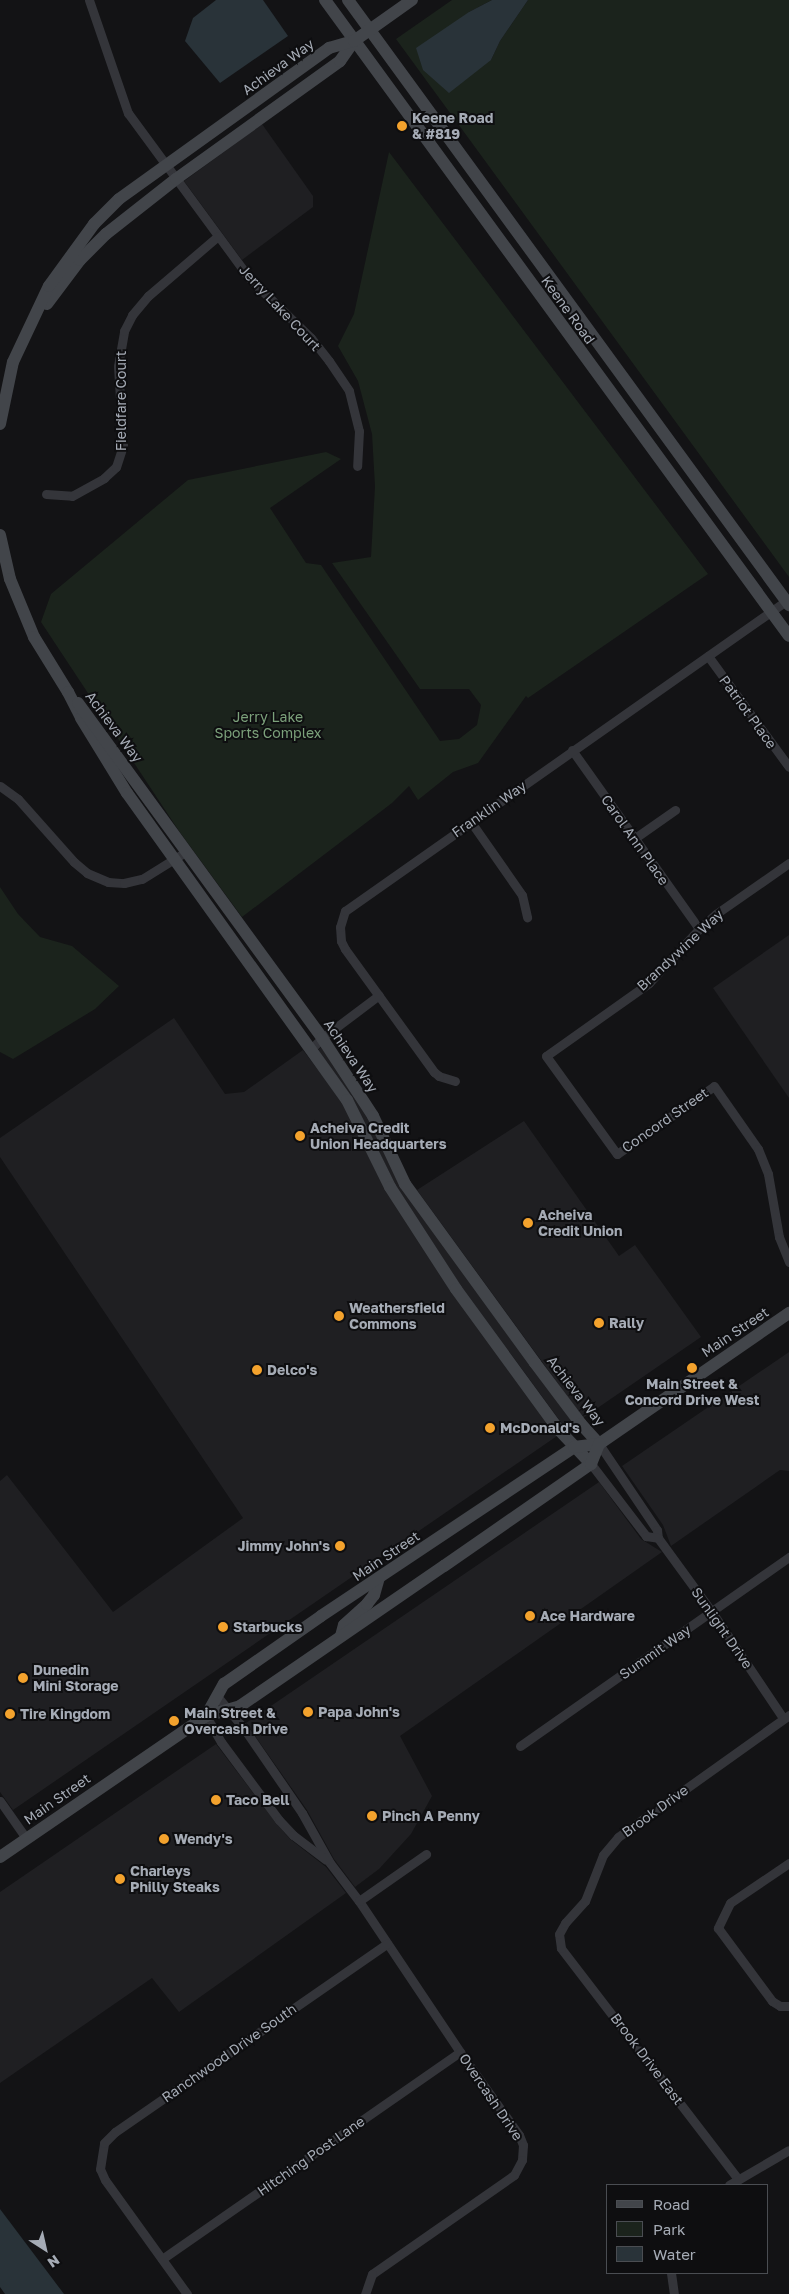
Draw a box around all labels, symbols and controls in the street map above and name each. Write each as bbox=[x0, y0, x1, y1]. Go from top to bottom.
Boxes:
street label: Achieva Way bbox=[239, 35, 317, 99]
place label: Keene Road & #819 bbox=[412, 110, 493, 142]
marker: Keene Road & #819 bbox=[396, 120, 408, 132]
street label: Jerry Lake Court bbox=[236, 261, 324, 355]
street label: Keene Road bbox=[538, 273, 598, 347]
street label: Fieldfare Court bbox=[113, 351, 129, 451]
street label: Patriot Place bbox=[716, 672, 780, 752]
street label: Achieva Way bbox=[82, 688, 146, 766]
park label: Jerry Lake Sports Complex bbox=[214, 709, 322, 742]
street label: Franklin Way bbox=[449, 777, 529, 841]
street label: Carol Ann Place bbox=[598, 792, 672, 888]
street label: Brandywine Way bbox=[633, 906, 727, 994]
street label: Achieva Way bbox=[320, 1016, 382, 1096]
street label: Concord Street bbox=[619, 1084, 711, 1156]
place label: Acheiva Credit Union Headquarters bbox=[310, 1120, 446, 1152]
marker: Acheiva Credit Union Headquarters bbox=[294, 1130, 306, 1142]
place label: Acheiva Credit Union bbox=[538, 1207, 622, 1240]
marker: Acheiva Credit Union bbox=[522, 1217, 534, 1229]
place label: Weathersfield Commons bbox=[349, 1300, 445, 1332]
street label: Main Street bbox=[698, 1303, 772, 1361]
marker: Weathersfield Commons bbox=[333, 1310, 345, 1322]
place label: Rally bbox=[609, 1315, 644, 1331]
marker: Rally bbox=[593, 1317, 605, 1329]
street label: Achieva Way bbox=[543, 1353, 609, 1429]
place label: Delco's bbox=[267, 1362, 317, 1378]
marker: Main Street & Concord Drive West bbox=[686, 1362, 698, 1374]
marker: Delco's bbox=[251, 1364, 263, 1376]
place label: Main Street & Concord Drive West bbox=[625, 1376, 759, 1408]
place label: McDonald's bbox=[500, 1420, 580, 1436]
marker: McDonald's bbox=[484, 1422, 496, 1434]
street label: Main Street bbox=[349, 1527, 423, 1585]
place label: Jimmy John's bbox=[238, 1538, 330, 1554]
marker: Jimmy John's bbox=[334, 1540, 346, 1552]
street label: Sunlight Drive bbox=[688, 1584, 756, 1672]
place label: Ace Hardware bbox=[540, 1608, 635, 1624]
marker: Ace Hardware bbox=[524, 1610, 536, 1622]
place label: Starbucks bbox=[233, 1619, 302, 1635]
marker: Starbucks bbox=[217, 1621, 229, 1633]
street label: Summit Way bbox=[616, 1621, 694, 1683]
place label: Dunedin Mini Storage bbox=[33, 1662, 119, 1694]
marker: Dunedin Mini Storage bbox=[17, 1672, 29, 1684]
place label: Papa John's bbox=[318, 1704, 400, 1720]
place label: Main Street & Overcash Drive bbox=[184, 1705, 288, 1738]
place label: Tire Kingdom bbox=[20, 1706, 110, 1722]
marker: Papa John's bbox=[302, 1706, 314, 1718]
marker: Tire Kingdom bbox=[4, 1708, 16, 1720]
marker: Main Street & Overcash Drive bbox=[168, 1715, 180, 1727]
street label: Main Street bbox=[21, 1770, 93, 1828]
street label: Brook Drive bbox=[619, 1781, 691, 1841]
place label: Taco Bell bbox=[226, 1792, 290, 1808]
marker: Taco Bell bbox=[210, 1794, 222, 1806]
place label: Pinch A Penny bbox=[382, 1808, 480, 1824]
marker: Pinch A Penny bbox=[366, 1810, 378, 1822]
place label: Wendy's bbox=[174, 1831, 233, 1847]
marker: Wendy's bbox=[158, 1833, 170, 1845]
place label: Charleys Philly Steaks bbox=[130, 1863, 220, 1895]
marker: Charleys Philly Steaks bbox=[114, 1873, 126, 1885]
street label: Ranchwood Drive South bbox=[159, 2000, 299, 2106]
street label: Brook Drive East bbox=[607, 2010, 687, 2108]
street label: Overcash Drive bbox=[456, 2050, 526, 2144]
street label: Hitching Post Lane bbox=[254, 2113, 368, 2199]
legend bbox=[606, 2184, 769, 2274]
text: Road bbox=[653, 2195, 690, 2213]
text: Park bbox=[653, 2220, 685, 2238]
north arrow bbox=[20, 2224, 70, 2274]
text: Water bbox=[653, 2245, 696, 2263]
text: N bbox=[45, 2252, 63, 2272]

